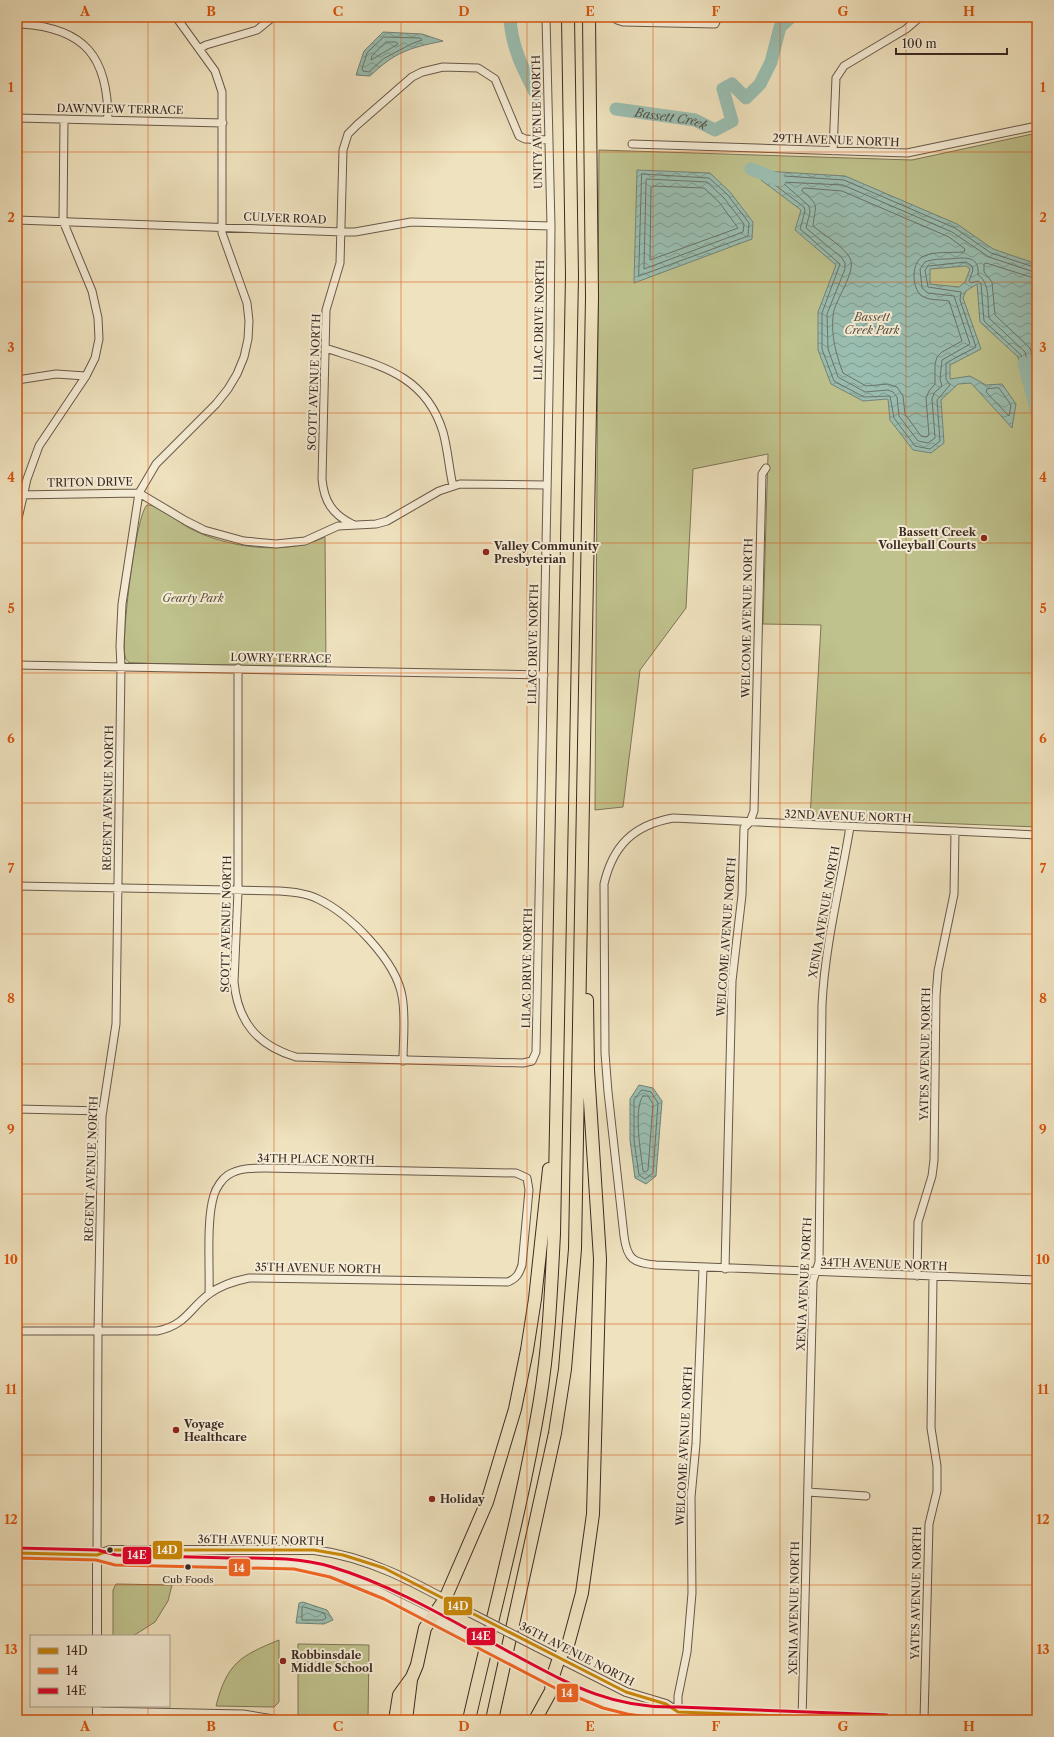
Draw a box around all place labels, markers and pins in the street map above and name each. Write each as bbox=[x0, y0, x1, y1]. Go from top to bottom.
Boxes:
place label: Bassett Creek Volleyball Courts bbox=[878, 525, 977, 552]
marker: Bassett Creek Volleyball Courts bbox=[979, 533, 989, 543]
place label: Valley Community Presbyterian bbox=[493, 539, 599, 566]
marker: Valley Community Presbyterian bbox=[481, 547, 491, 557]
place label: Voyage Healthcare bbox=[183, 1417, 247, 1444]
marker: Voyage Healthcare bbox=[171, 1425, 181, 1435]
place label: Holiday bbox=[440, 1492, 485, 1506]
marker: Holiday bbox=[427, 1494, 437, 1504]
unlabelled marker bbox=[105, 1545, 115, 1555]
marker: Cub Foods bbox=[183, 1562, 193, 1572]
place label: Cub Foods bbox=[162, 1573, 214, 1586]
place label: Robbinsdale Middle School bbox=[291, 1648, 373, 1675]
marker: Robbinsdale Middle School bbox=[278, 1656, 288, 1666]

